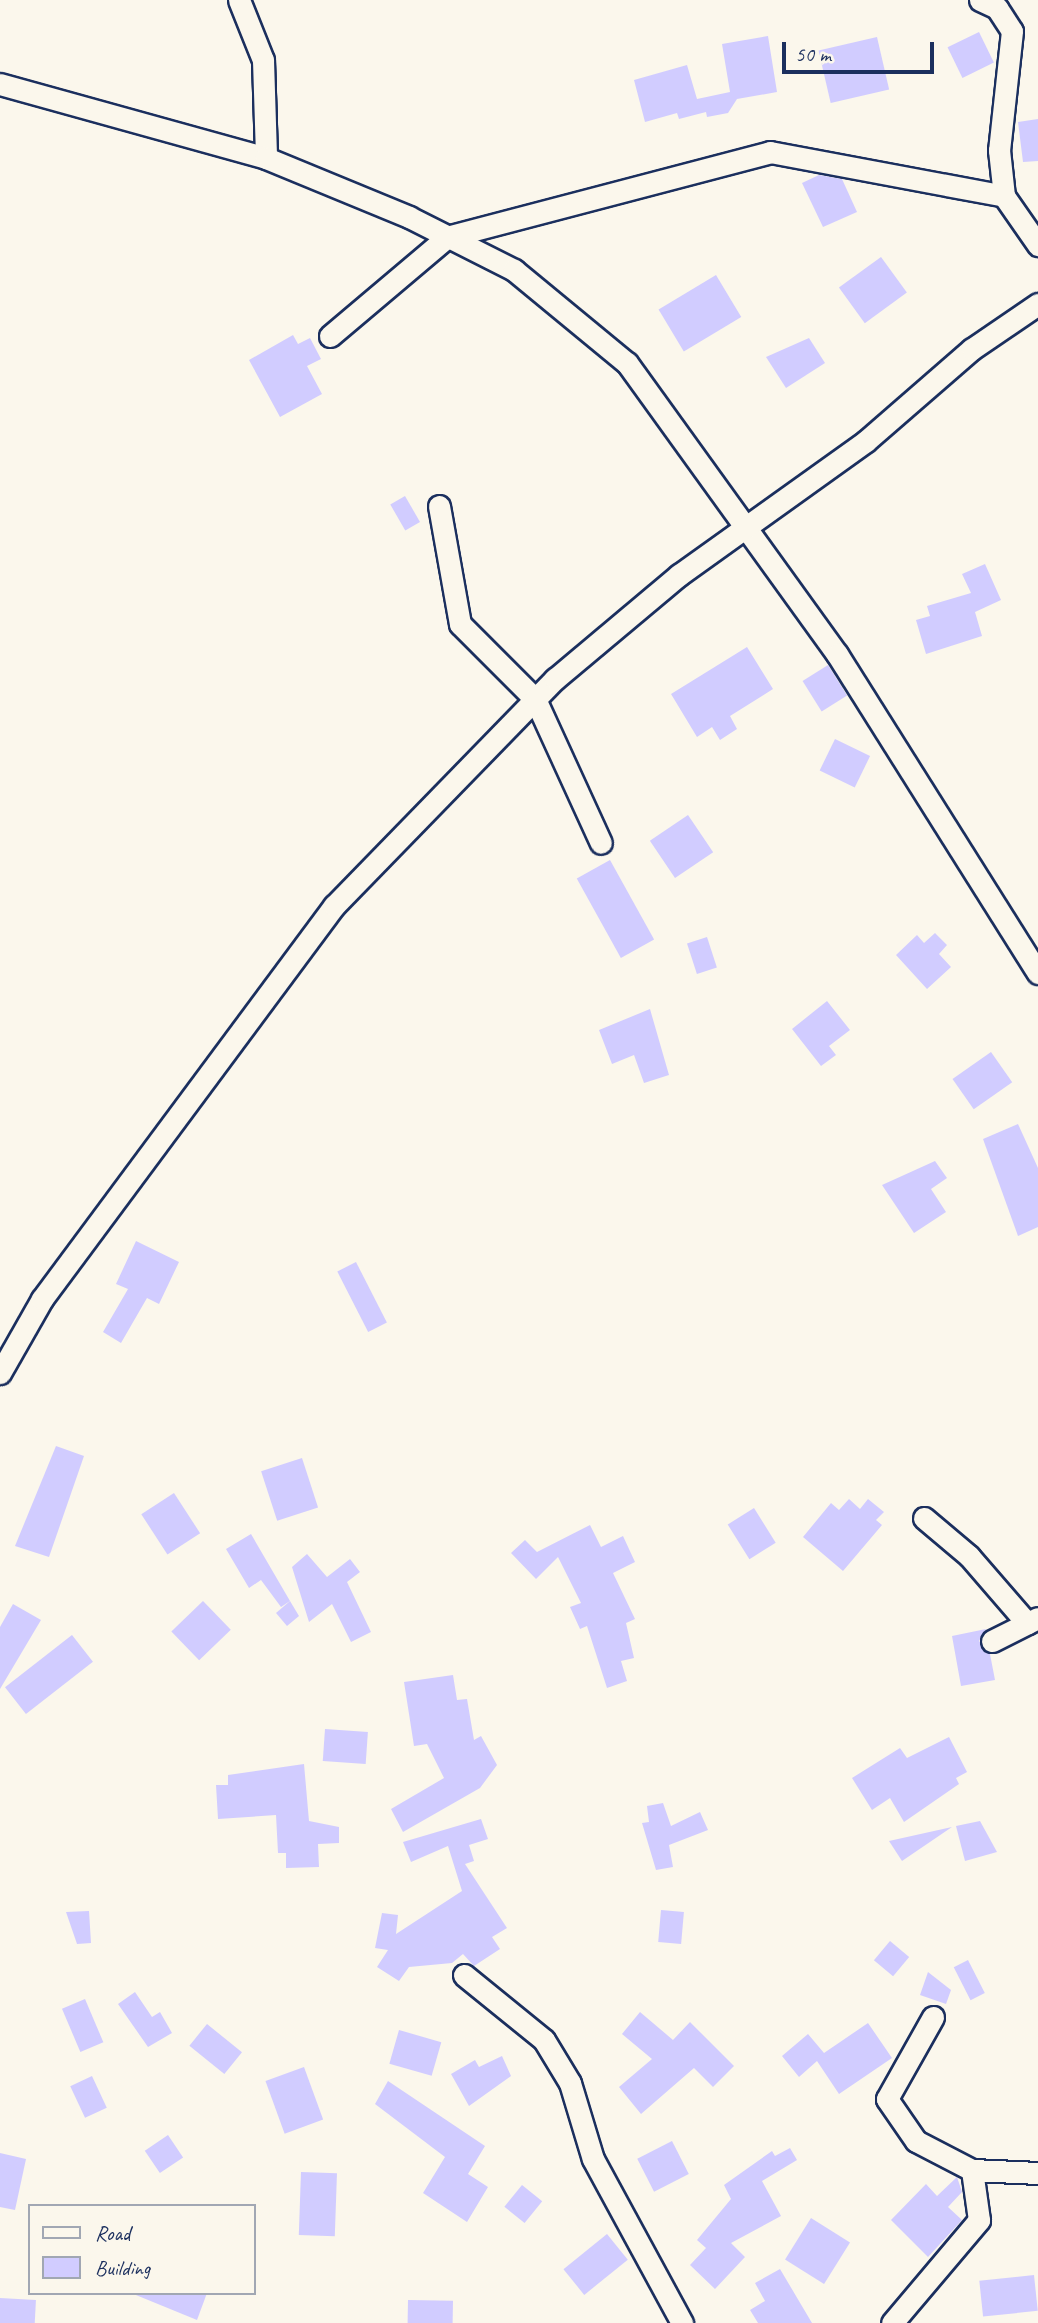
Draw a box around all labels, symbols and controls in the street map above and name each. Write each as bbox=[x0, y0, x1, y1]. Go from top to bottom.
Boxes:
scale bar bbox=[786, 28, 938, 72]
text: 50 m bbox=[795, 41, 831, 67]
legend bbox=[28, 2204, 256, 2295]
text: Road bbox=[95, 2220, 130, 2246]
text: Building bbox=[95, 2255, 150, 2281]

